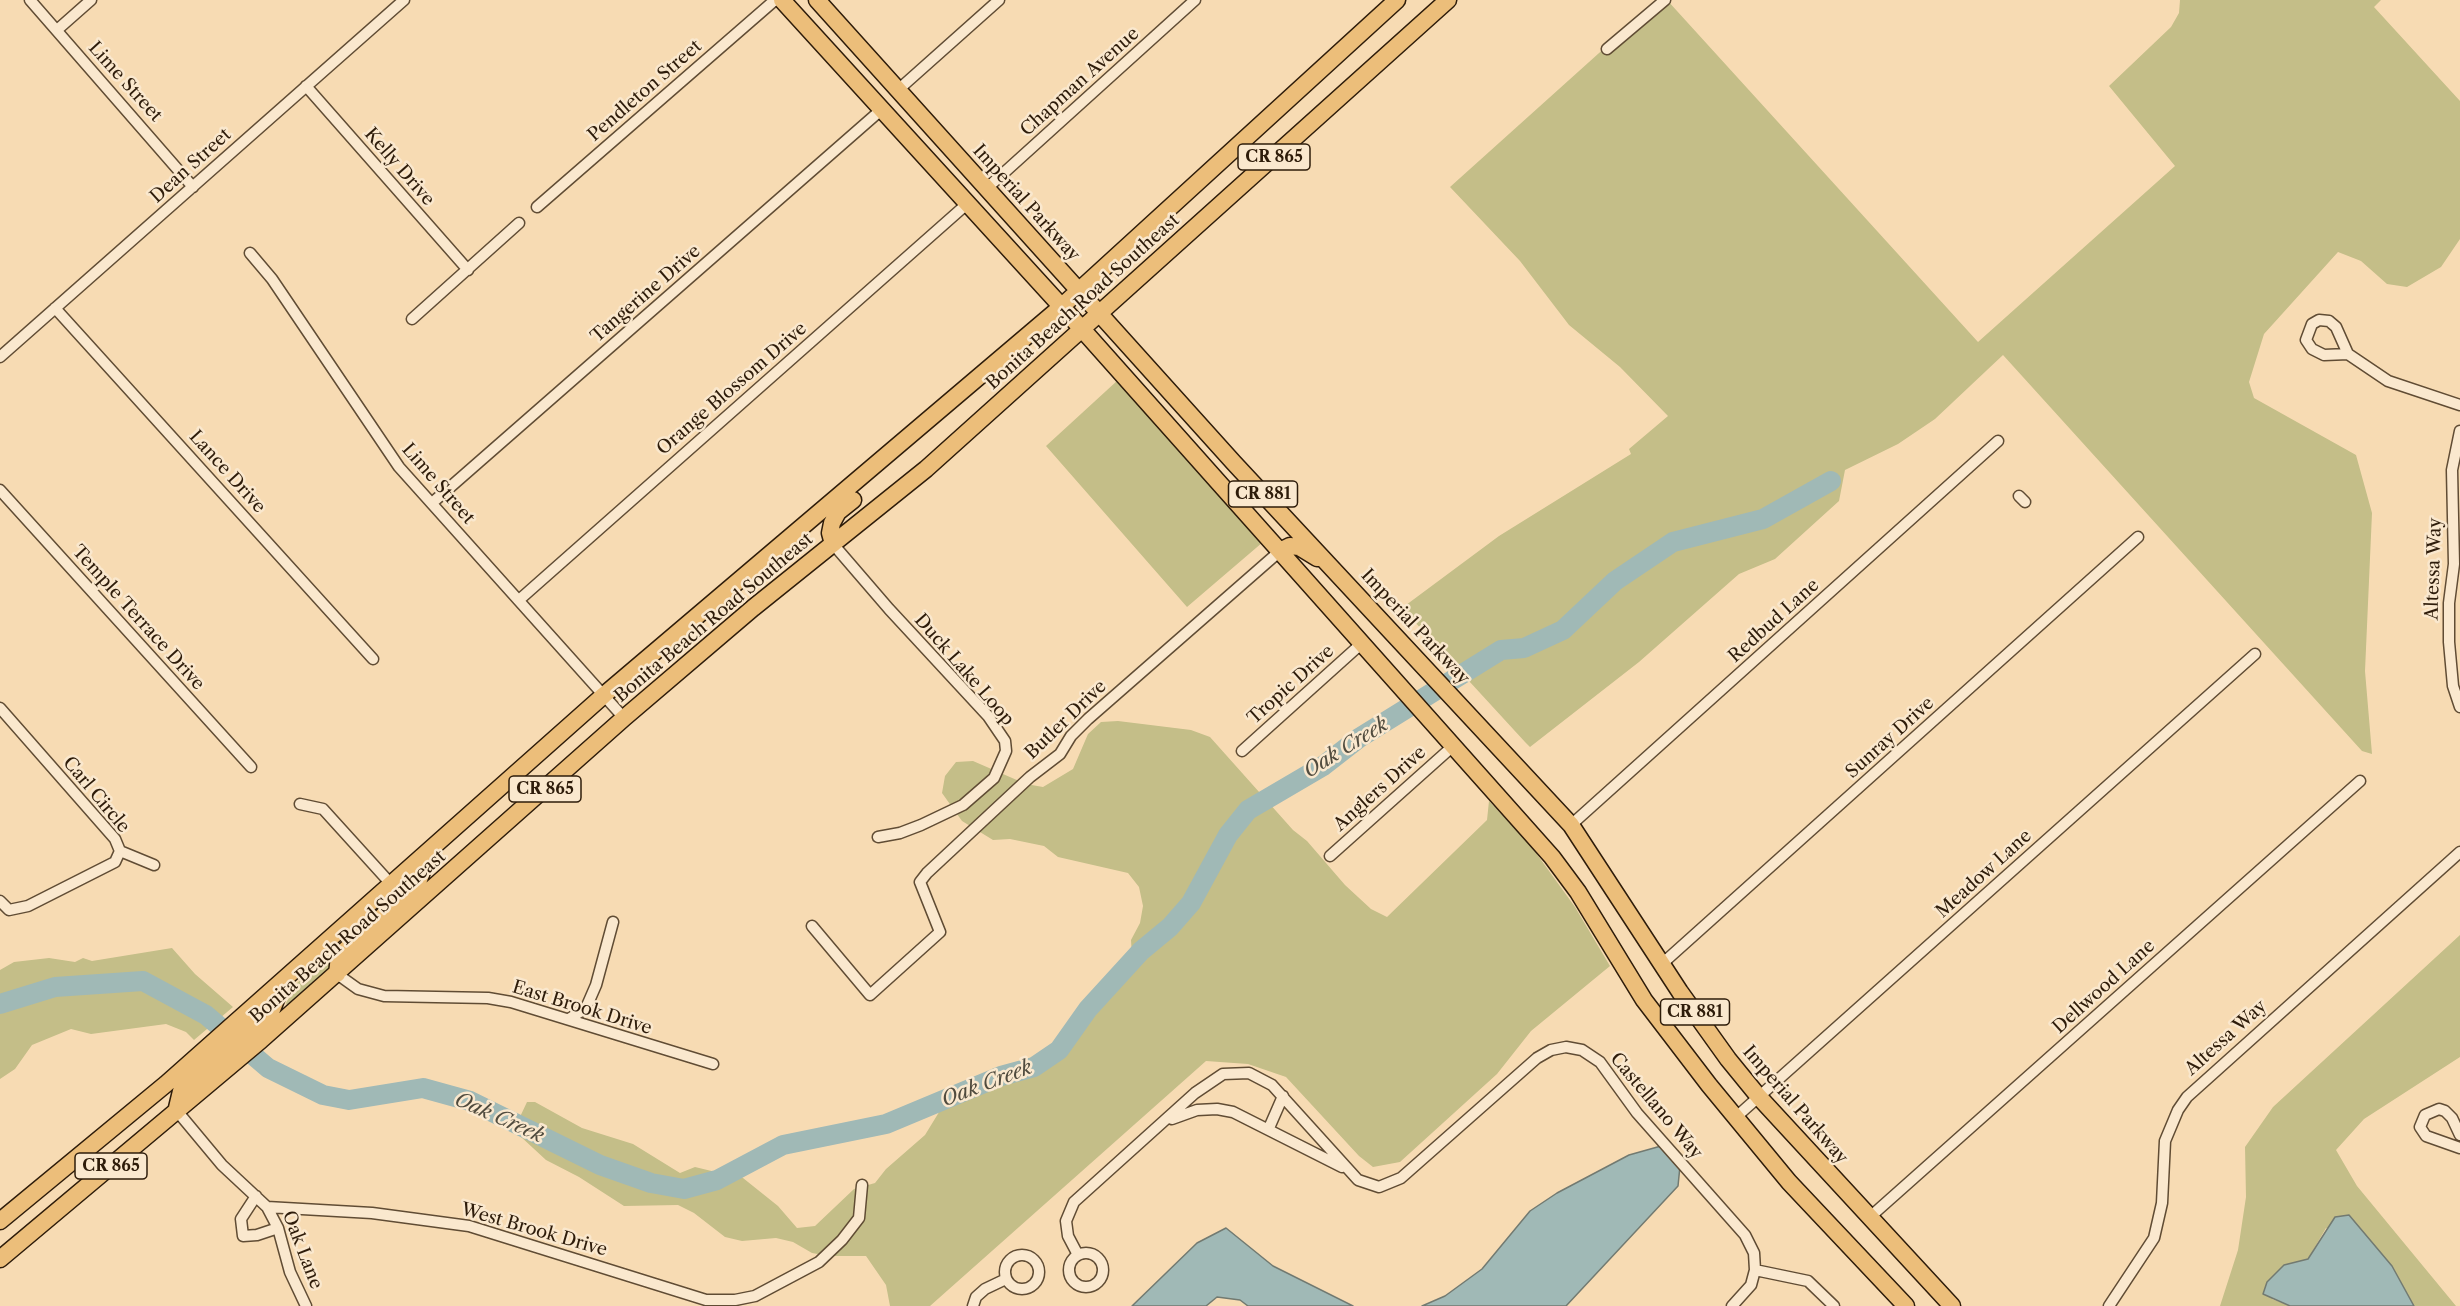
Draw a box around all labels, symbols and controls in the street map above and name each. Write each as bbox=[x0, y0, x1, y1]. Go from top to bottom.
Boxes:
street label: Chapman Avenue bbox=[1016, 23, 1144, 141]
street label: Pendleton Street bbox=[584, 36, 706, 146]
street label: Lime Street bbox=[84, 38, 166, 126]
street label: Dean Street bbox=[146, 124, 236, 208]
street label: Kelly Drive bbox=[359, 124, 439, 210]
street label: Imperial Parkway bbox=[968, 140, 1084, 266]
road number: CR 865 bbox=[1238, 144, 1310, 170]
street label: Bonita Beach Road Southeast bbox=[982, 210, 1184, 394]
street label: Tangerine Drive bbox=[587, 241, 705, 347]
street label: Orange Blossom Drive bbox=[653, 318, 811, 460]
street label: Lance Drive bbox=[184, 426, 270, 518]
street label: Lime Street bbox=[397, 439, 479, 529]
road number: CR 881 bbox=[1228, 481, 1298, 507]
street label: Altessa Way bbox=[2421, 518, 2447, 620]
street label: Bonita Beach Road Southeast bbox=[610, 529, 818, 707]
street label: Temple Terrace Drive bbox=[67, 541, 209, 695]
street label: Imperial Parkway bbox=[1356, 565, 1474, 689]
street label: Redbud Lane bbox=[1724, 575, 1824, 667]
street label: Duck Lake Loop bbox=[910, 610, 1018, 730]
street label: Tropic Drive bbox=[1244, 641, 1338, 729]
street label: Butler Drive bbox=[1021, 676, 1111, 764]
street label: Sunray Drive bbox=[1841, 693, 1939, 783]
water label: Oak Creek bbox=[1299, 713, 1393, 783]
street label: Anglers Drive bbox=[1329, 742, 1431, 836]
street label: Carl Circle bbox=[58, 753, 134, 837]
road number: CR 865 bbox=[509, 776, 581, 802]
street label: Meadow Lane bbox=[1932, 825, 2036, 923]
street label: Bonita Beach Road Southeast bbox=[246, 846, 450, 1028]
street label: Dellwood Lane bbox=[2048, 935, 2160, 1039]
street label: East Brook Drive bbox=[510, 977, 654, 1039]
street label: Altessa Way bbox=[2181, 996, 2271, 1080]
road number: CR 881 bbox=[1660, 999, 1730, 1025]
street label: Imperial Parkway bbox=[1738, 1041, 1852, 1169]
street label: Castellano Way bbox=[1605, 1048, 1707, 1164]
water label: Oak Creek bbox=[938, 1056, 1036, 1112]
water label: Oak Creek bbox=[451, 1088, 547, 1148]
road number: CR 865 bbox=[75, 1153, 147, 1179]
street label: West Brook Drive bbox=[458, 1199, 610, 1261]
street label: Oak Lane bbox=[277, 1208, 327, 1292]

